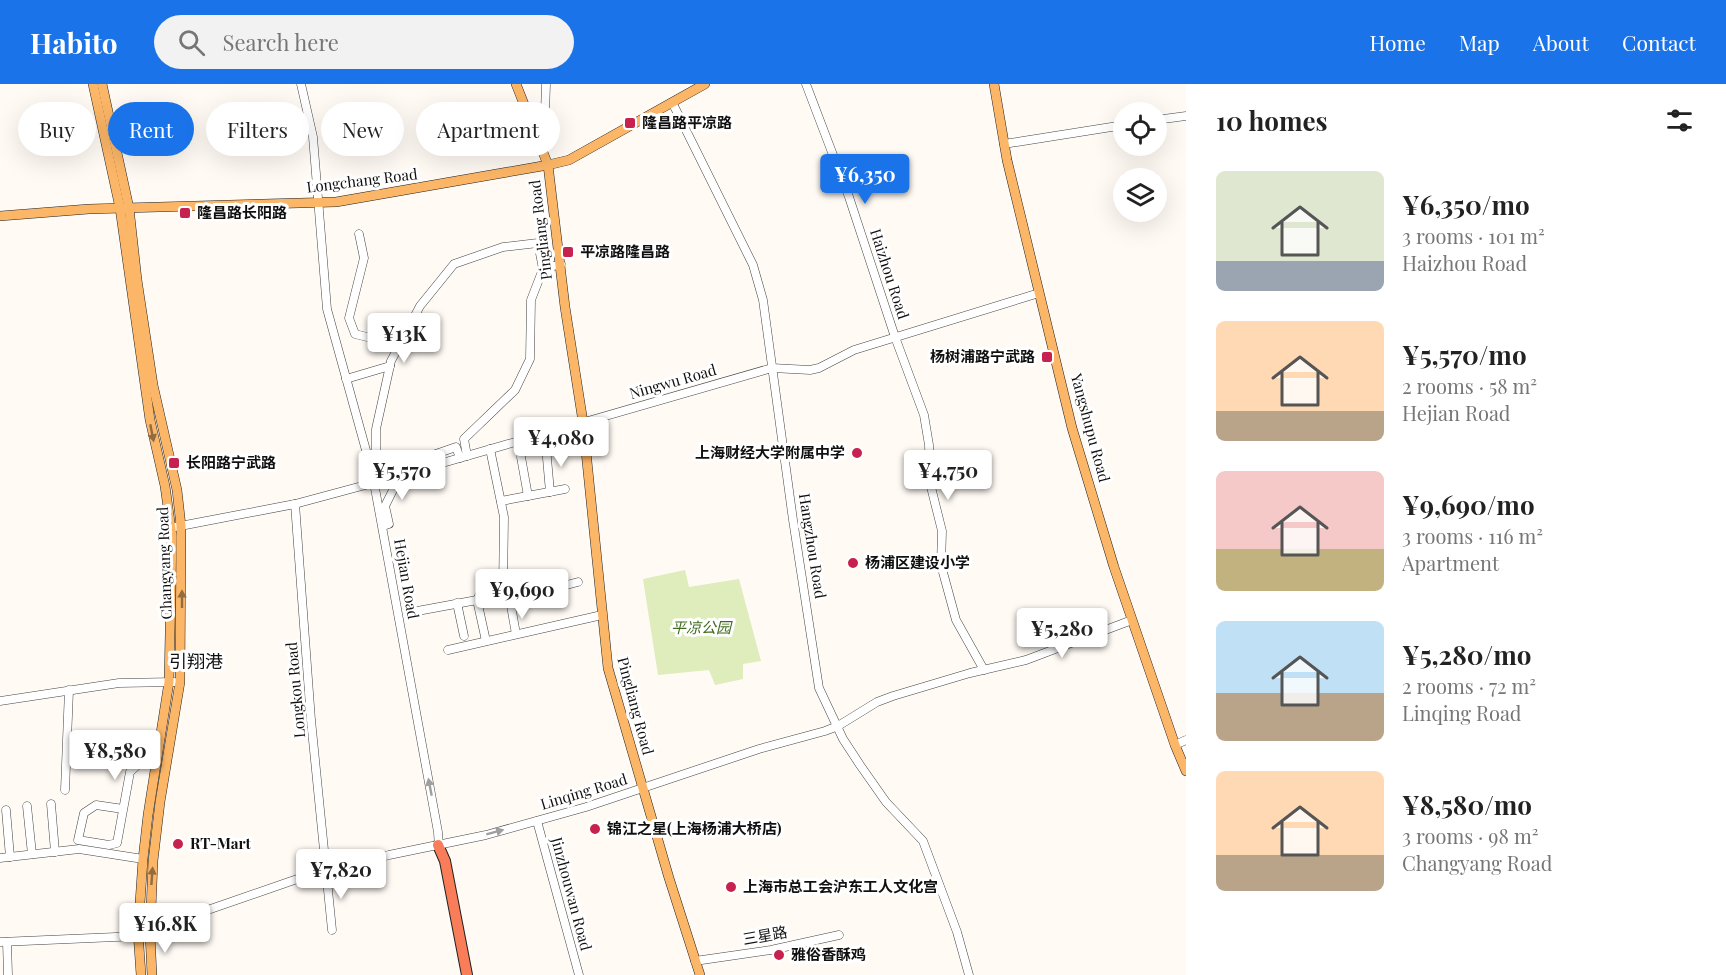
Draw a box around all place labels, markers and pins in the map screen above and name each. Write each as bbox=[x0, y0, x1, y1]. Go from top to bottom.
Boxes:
place label: 隆昌路平凉路 bbox=[642, 112, 732, 132]
marker: 隆昌路平凉路 bbox=[623, 116, 637, 130]
pin: ¥6,350 bbox=[816, 154, 914, 205]
place label: 隆昌路长阳路 bbox=[197, 202, 287, 222]
marker: 隆昌路长阳路 bbox=[178, 206, 192, 220]
place label: 平凉路隆昌路 bbox=[580, 241, 670, 261]
marker: 平凉路隆昌路 bbox=[561, 245, 575, 259]
pin: ¥13K bbox=[368, 313, 440, 364]
place label: 杨树浦路宁武路 bbox=[930, 346, 1035, 366]
marker: 杨树浦路宁武路 bbox=[1040, 350, 1054, 364]
pin: ¥4,080 bbox=[512, 417, 610, 468]
place label: 上海财经大学附属中学 bbox=[695, 442, 845, 462]
marker: 上海财经大学附属中学 bbox=[850, 446, 864, 460]
pin: ¥5,570 bbox=[353, 450, 451, 501]
pin: ¥4,750 bbox=[899, 450, 997, 501]
place label: 长阳路宁武路 bbox=[186, 452, 276, 472]
marker: 长阳路宁武路 bbox=[167, 456, 181, 470]
place label: 杨浦区建设小学 bbox=[865, 552, 970, 572]
marker: 杨浦区建设小学 bbox=[846, 556, 860, 570]
pin: ¥9,690 bbox=[473, 569, 571, 620]
pin: ¥5,280 bbox=[1013, 608, 1111, 659]
pin: ¥8,580 bbox=[66, 730, 164, 781]
place label: 锦江之星(上海杨浦大桥店) bbox=[607, 818, 782, 838]
marker: 锦江之星(上海杨浦大桥店) bbox=[588, 822, 602, 836]
place label: RT-Mart bbox=[190, 833, 251, 853]
marker: RT-Mart bbox=[171, 837, 185, 851]
pin: ¥7,820 bbox=[292, 849, 390, 900]
place label: 上海市总工会沪东工人文化宫 bbox=[743, 876, 938, 896]
marker: 上海市总工会沪东工人文化宫 bbox=[724, 880, 738, 894]
pin: ¥16.8K bbox=[116, 903, 214, 954]
place label: 雅俗香酥鸡 bbox=[791, 944, 866, 964]
marker: 雅俗香酥鸡 bbox=[772, 948, 786, 962]

